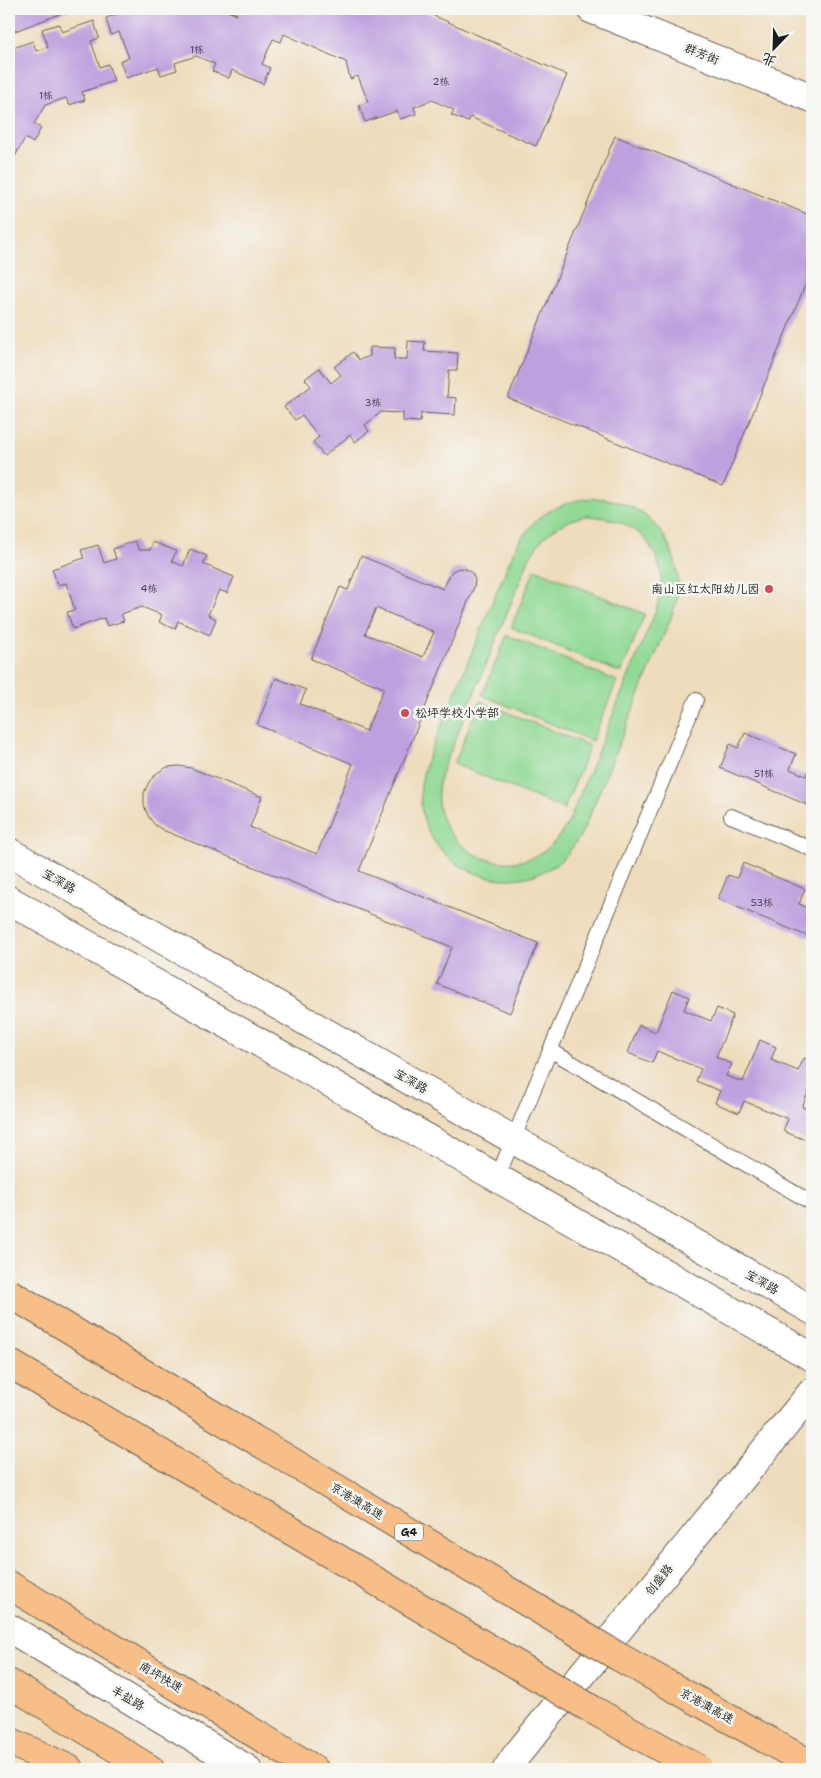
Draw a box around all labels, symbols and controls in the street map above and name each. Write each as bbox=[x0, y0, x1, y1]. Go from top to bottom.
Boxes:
north arrow bbox=[748, 22, 798, 72]
street label: 群芳街 bbox=[682, 40, 722, 68]
house number: 1栋 bbox=[190, 43, 204, 56]
text: 北 bbox=[759, 49, 779, 71]
house number: 2栋 bbox=[433, 75, 450, 88]
house number: 1栋 bbox=[39, 89, 53, 102]
house number: 3栋 bbox=[365, 396, 382, 409]
place label: 南山区红太阳幼儿园 bbox=[651, 581, 759, 597]
house number: 4栋 bbox=[141, 582, 158, 595]
marker: 南山区红太阳幼儿园 bbox=[763, 583, 775, 595]
place label: 松坪学校小学部 bbox=[415, 705, 499, 721]
marker: 松坪学校小学部 bbox=[399, 707, 411, 719]
house number: 51栋 bbox=[754, 767, 774, 780]
street label: 宝深路 bbox=[39, 865, 79, 897]
house number: 53栋 bbox=[751, 896, 773, 909]
street label: 宝深路 bbox=[391, 1065, 431, 1097]
street label: 宝深路 bbox=[742, 1266, 782, 1298]
street label: 京港澳高速 bbox=[327, 1479, 387, 1523]
road number: G4 bbox=[395, 1524, 423, 1540]
street label: 创盛路 bbox=[641, 1561, 677, 1599]
street label: 南坪快速 bbox=[136, 1658, 186, 1696]
street label: 丰盐路 bbox=[108, 1682, 148, 1714]
street label: 京港澳高速 bbox=[677, 1684, 737, 1728]

